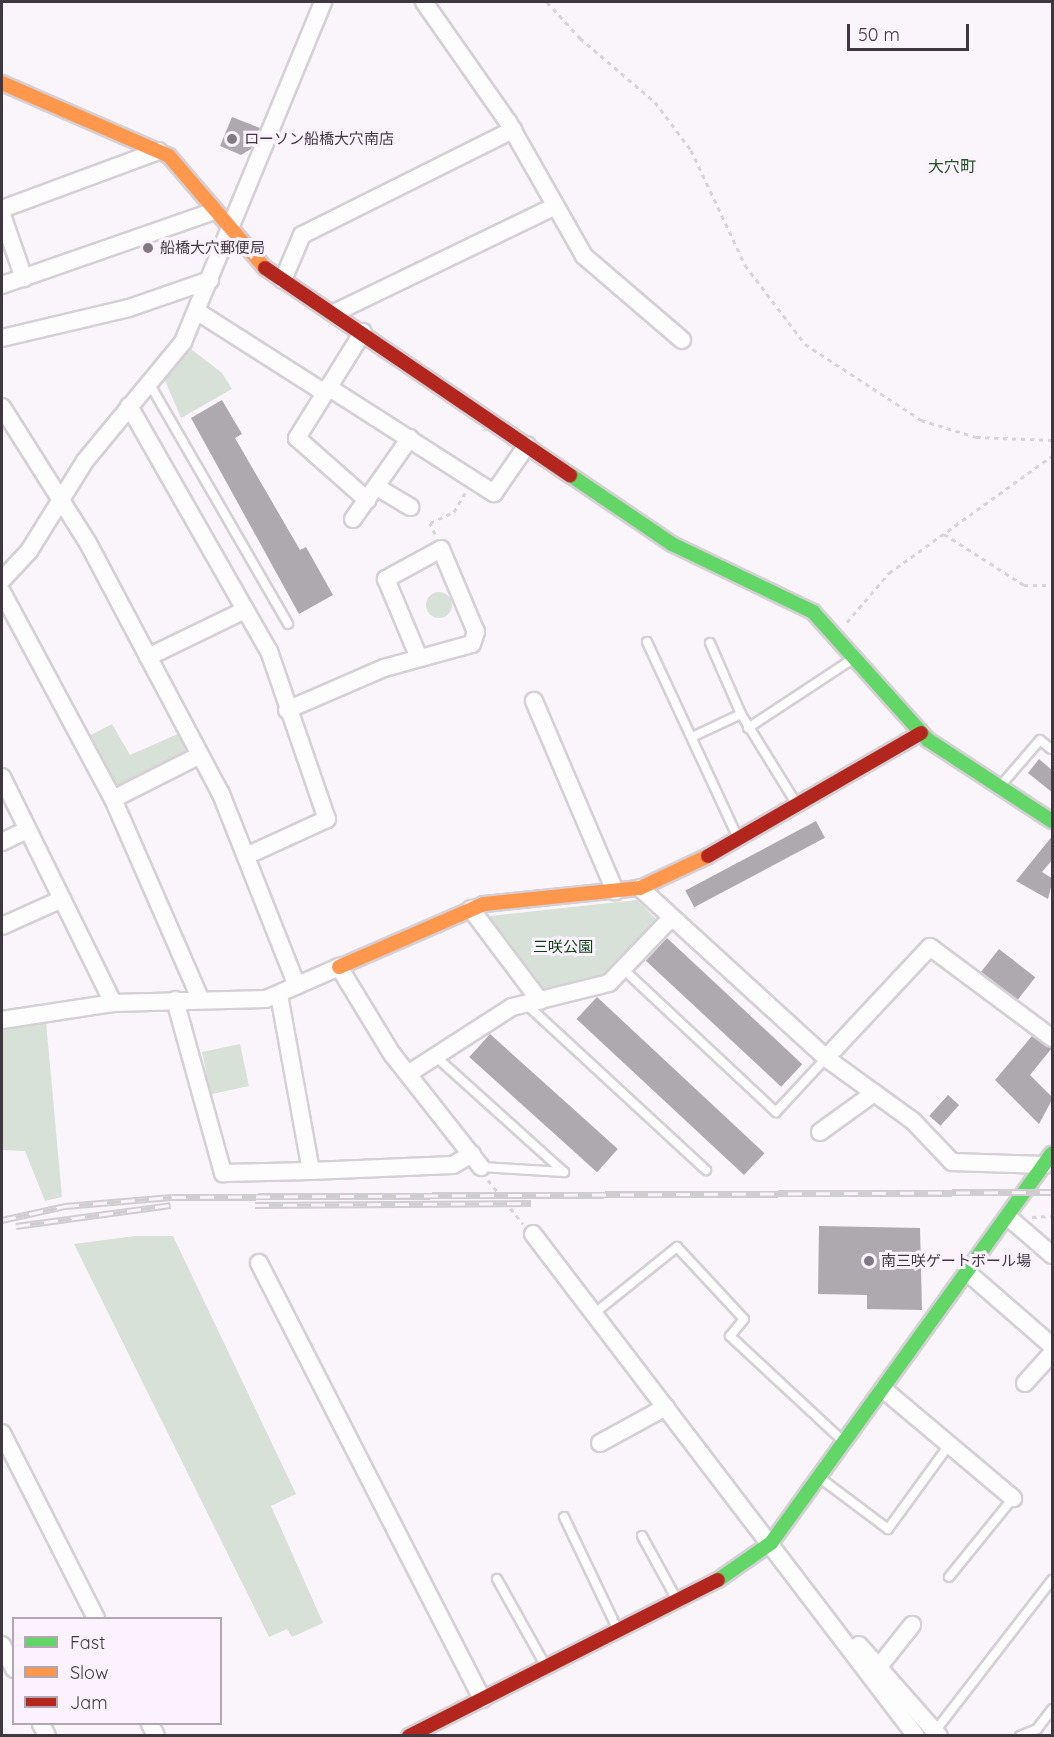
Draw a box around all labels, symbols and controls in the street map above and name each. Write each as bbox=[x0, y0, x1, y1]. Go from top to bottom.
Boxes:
scale bar bbox=[850, 12, 972, 50]
text: 50 m bbox=[858, 23, 900, 46]
place label: ローソン船橋大穴南店 bbox=[244, 130, 394, 148]
marker: ローソン船橋大穴南店 bbox=[225, 132, 239, 146]
district label: 大穴町 bbox=[928, 156, 976, 176]
place label: 船橋大穴郵便局 bbox=[160, 239, 265, 257]
marker: 船橋大穴郵便局 bbox=[141, 241, 155, 255]
park label: 三咲公園 bbox=[533, 938, 593, 956]
place label: 南三咲ゲートボール場 bbox=[881, 1252, 1031, 1270]
marker: 南三咲ゲートボール場 bbox=[862, 1254, 876, 1268]
legend bbox=[12, 1617, 222, 1725]
text: Fast bbox=[70, 1631, 105, 1654]
text: Slow bbox=[70, 1661, 108, 1684]
text: Jam bbox=[70, 1691, 108, 1714]

